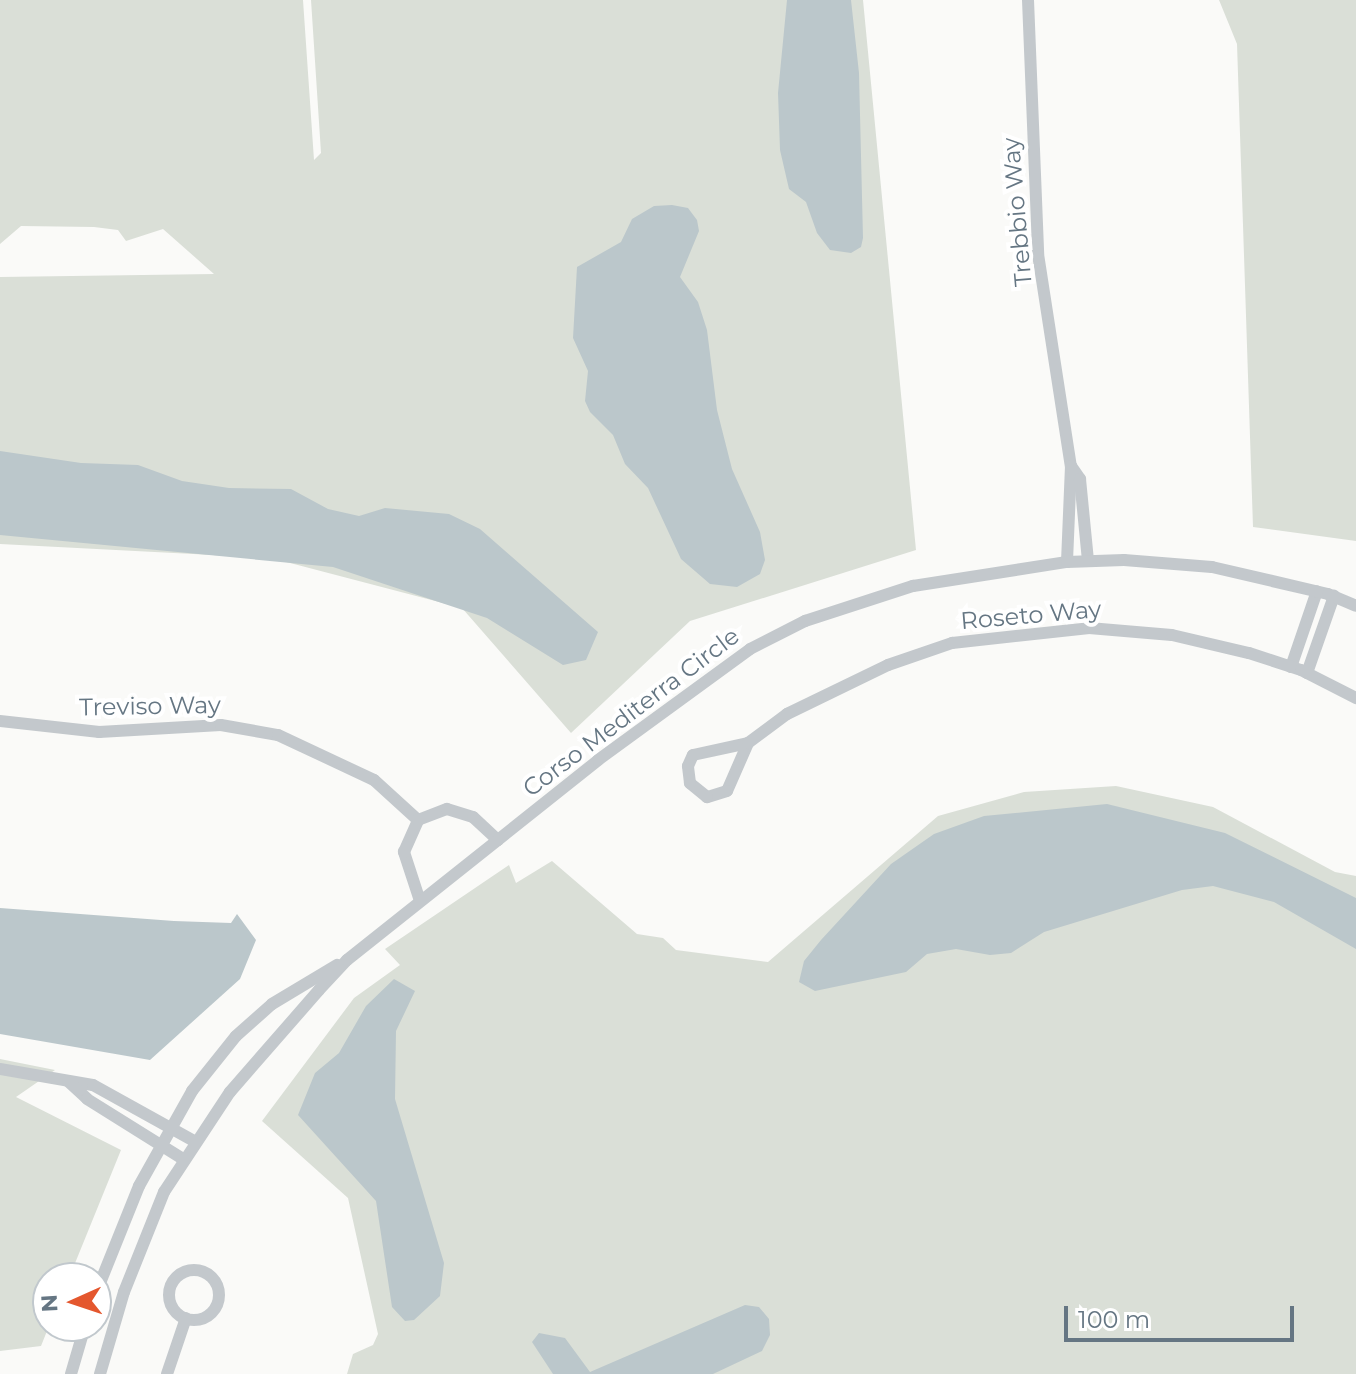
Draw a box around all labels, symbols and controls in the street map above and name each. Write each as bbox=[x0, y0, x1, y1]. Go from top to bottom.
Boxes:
street label: Trebbio Way bbox=[996, 136, 1038, 288]
street label: Roseto Way bbox=[959, 594, 1103, 636]
street label: Corso Mediterra Circle bbox=[517, 621, 745, 803]
street label: Treviso Way bbox=[79, 690, 221, 722]
north arrow bbox=[32, 1262, 112, 1342]
scale bar bbox=[1068, 1290, 1298, 1340]
text: N bbox=[36, 1294, 63, 1313]
text: 100 m bbox=[1078, 1305, 1150, 1334]

